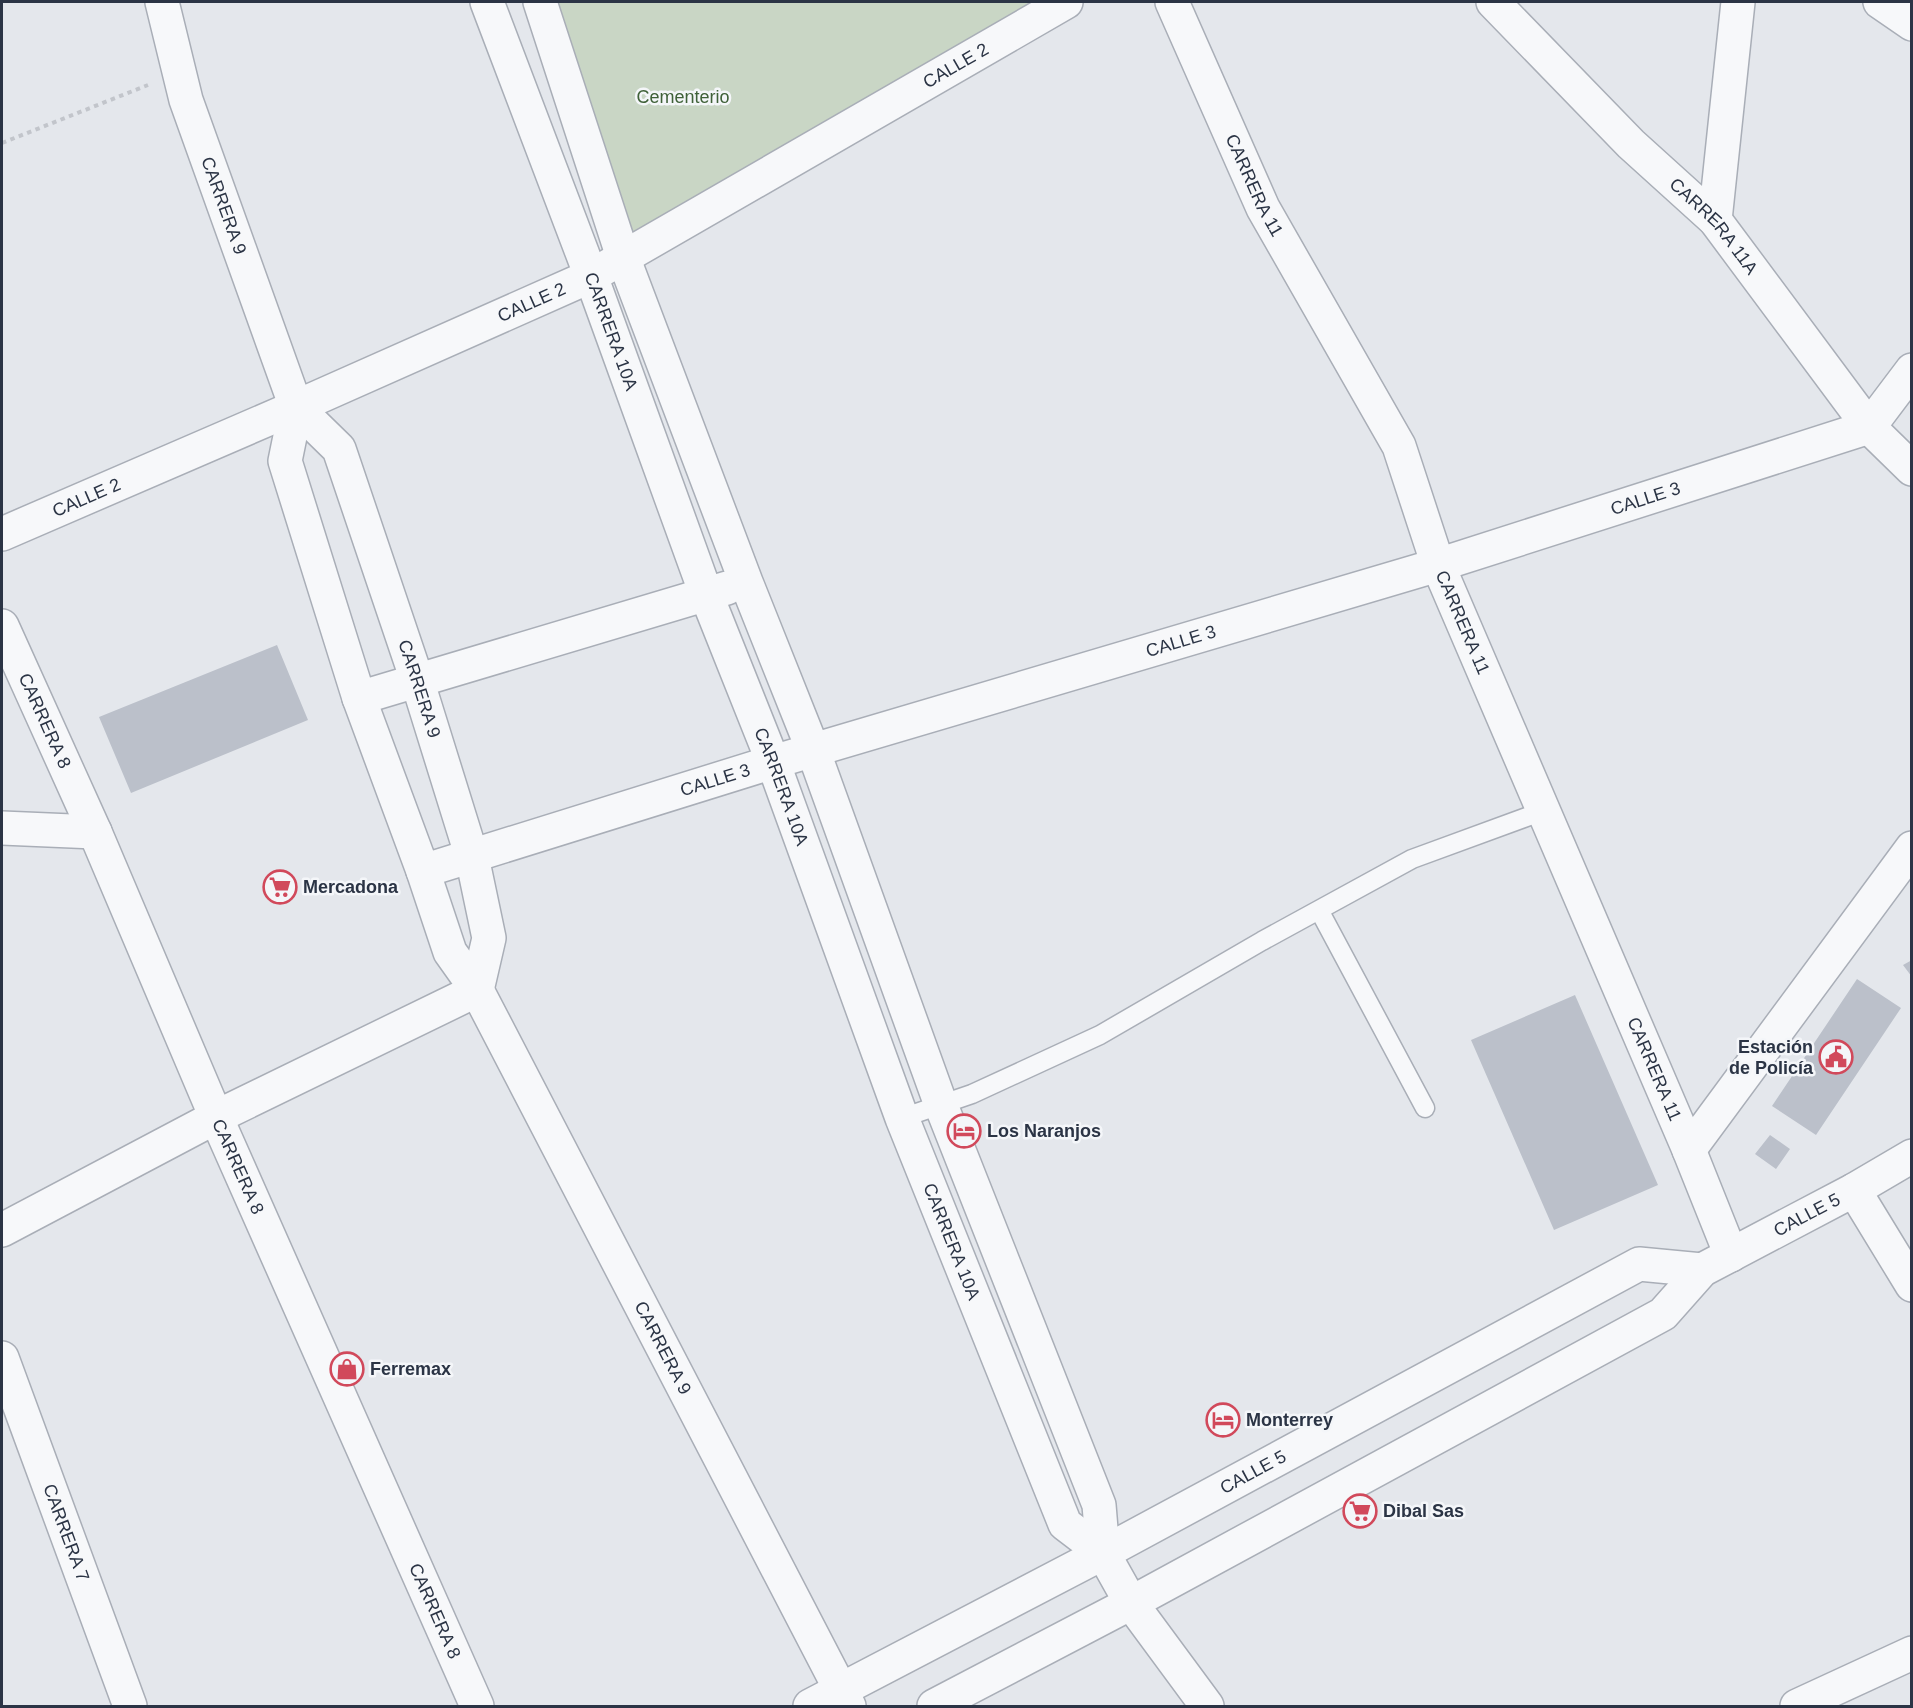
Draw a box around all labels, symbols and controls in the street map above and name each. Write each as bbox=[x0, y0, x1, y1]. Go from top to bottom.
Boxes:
street label: CALLE 2 bbox=[919, 39, 992, 92]
park label: Cementerio bbox=[636, 87, 730, 107]
street label: CARRERA 11 bbox=[1222, 131, 1287, 240]
street label: CARRERA 9 bbox=[197, 154, 250, 257]
street label: CARRERA 11A bbox=[1666, 174, 1762, 278]
street label: CARRERA 10A bbox=[581, 270, 642, 393]
street label: CALLE 2 bbox=[495, 279, 569, 326]
street label: CALLE 2 bbox=[49, 474, 124, 521]
street label: CALLE 3 bbox=[1608, 478, 1683, 519]
street label: CARRERA 11 bbox=[1432, 568, 1494, 677]
street label: CALLE 3 bbox=[1143, 621, 1218, 661]
street label: CARRERA 9 bbox=[394, 637, 444, 740]
street label: CARRERA 8 bbox=[15, 670, 75, 771]
street label: CARRERA 10A bbox=[750, 725, 812, 848]
street label: CALLE 3 bbox=[678, 760, 753, 800]
supermarket icon: Mercadona bbox=[262, 869, 298, 905]
place label: Mercadona bbox=[303, 877, 399, 897]
street label: CARRERA 11 bbox=[1623, 1014, 1685, 1124]
place label: Estación de Policía bbox=[1729, 1037, 1814, 1078]
public building icon: Estación de Policía bbox=[1818, 1039, 1854, 1075]
hotel icon: Los Naranjos bbox=[946, 1113, 982, 1149]
street label: CARRERA 8 bbox=[208, 1116, 268, 1217]
place label: Los Naranjos bbox=[987, 1121, 1101, 1141]
street label: CARRERA 10A bbox=[919, 1180, 984, 1303]
street label: CALLE 5 bbox=[1770, 1189, 1843, 1240]
street label: CARRERA 9 bbox=[630, 1298, 695, 1398]
shop icon: Ferremax bbox=[329, 1351, 365, 1387]
place label: Ferremax bbox=[370, 1359, 451, 1379]
hotel icon: Monterrey bbox=[1205, 1402, 1241, 1438]
place label: Monterrey bbox=[1246, 1410, 1333, 1430]
street label: CALLE 5 bbox=[1217, 1446, 1290, 1498]
street label: CARRERA 7 bbox=[39, 1481, 93, 1584]
supermarket icon: Dibal Sas bbox=[1342, 1493, 1378, 1529]
place label: Dibal Sas bbox=[1383, 1501, 1464, 1521]
street label: CARRERA 8 bbox=[405, 1560, 465, 1662]

